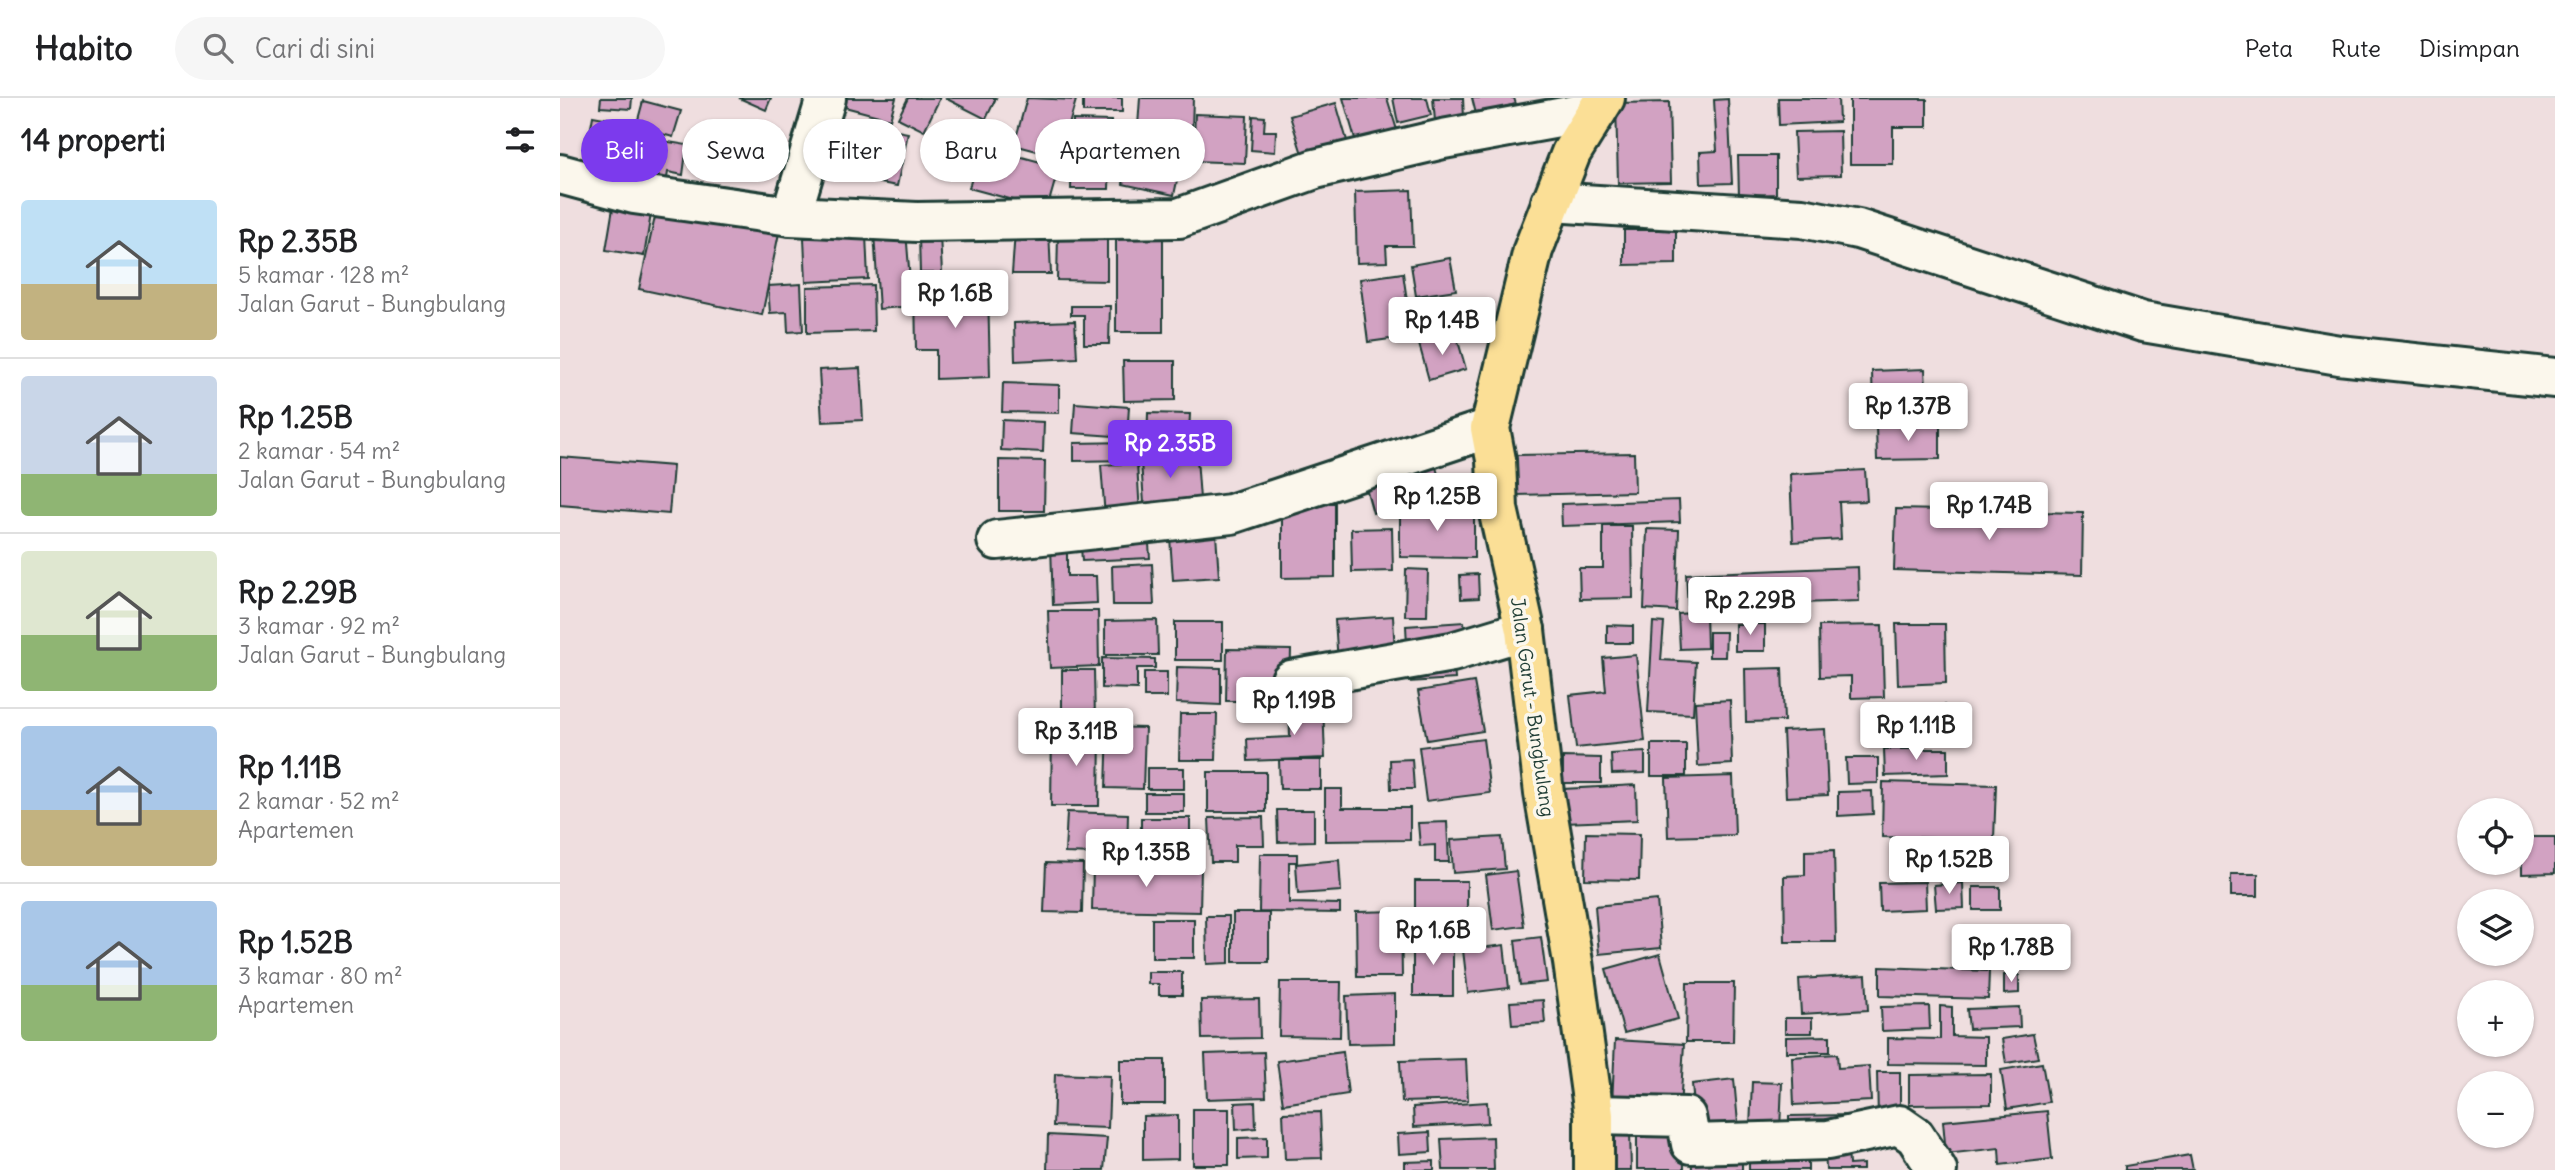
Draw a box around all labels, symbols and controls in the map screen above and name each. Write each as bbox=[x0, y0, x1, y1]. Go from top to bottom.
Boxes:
search box bbox=[175, 17, 665, 80]
text: Habito bbox=[35, 27, 133, 69]
icon: search bbox=[199, 29, 237, 67]
text: Cari di sini bbox=[255, 32, 375, 65]
text: Peta bbox=[2245, 33, 2293, 63]
text: Rute bbox=[2331, 33, 2381, 63]
text: Disimpan bbox=[2419, 33, 2520, 63]
chip: Beli bbox=[581, 119, 668, 182]
chip: Sewa bbox=[682, 119, 789, 182]
chip: Filter bbox=[803, 119, 906, 182]
chip: Baru bbox=[920, 119, 1021, 182]
chip: Apartemen bbox=[1035, 119, 1205, 182]
text: 14 properti bbox=[21, 121, 166, 159]
icon: filters bbox=[501, 121, 539, 159]
text: Rp 2.35B bbox=[238, 222, 358, 260]
icon: home bbox=[77, 228, 161, 312]
text: 5 kamar · 128 m² bbox=[238, 260, 409, 289]
pin: Rp 1.6B bbox=[890, 271, 1020, 330]
text: Rp 1.6B bbox=[917, 278, 993, 307]
text: Jalan Garut - Bungbulang bbox=[238, 289, 506, 318]
pin: Rp 1.4B bbox=[1377, 298, 1507, 357]
text: Rp 1.4B bbox=[1404, 305, 1480, 334]
pin: Rp 1.37B bbox=[1836, 384, 1980, 443]
text: Rp 1.37B bbox=[1865, 391, 1951, 420]
text: Rp 1.25B bbox=[238, 398, 353, 436]
icon: home bbox=[77, 404, 161, 488]
pin: Rp 2.35B bbox=[1098, 420, 1242, 480]
text: Rp 2.35B bbox=[1124, 428, 1216, 457]
text: 2 kamar · 54 m² bbox=[238, 436, 400, 465]
text: Jalan Garut - Bungbulang bbox=[238, 465, 506, 494]
pin: Rp 1.25B bbox=[1365, 474, 1509, 533]
text: Rp 1.25B bbox=[1393, 481, 1481, 510]
pin: Rp 1.74B bbox=[1917, 482, 2061, 542]
text: Rp 1.74B bbox=[1946, 490, 2032, 519]
text: Rp 2.29B bbox=[238, 573, 357, 611]
pin: Rp 2.29B bbox=[1678, 578, 1822, 637]
icon: home bbox=[77, 579, 161, 663]
text: Rp 2.29B bbox=[1704, 585, 1796, 614]
street label: Jalan Garut - Bungbulang bbox=[1506, 596, 1560, 818]
text: 3 kamar · 92 m² bbox=[238, 611, 400, 640]
text: Jalan Garut - Bungbulang bbox=[238, 640, 506, 669]
pin: Rp 1.19B bbox=[1222, 678, 1366, 737]
text: Rp 1.19B bbox=[1252, 685, 1336, 714]
pin: Rp 1.11B bbox=[1844, 702, 1988, 762]
pin: Rp 3.11B bbox=[1004, 708, 1148, 768]
text: Rp 1.11B bbox=[1876, 710, 1956, 739]
text: Rp 3.11B bbox=[1034, 716, 1118, 745]
text: Rp 1.11B bbox=[238, 748, 342, 786]
icon: home bbox=[77, 754, 161, 838]
text: 2 kamar · 52 m² bbox=[238, 786, 400, 815]
map controls bbox=[2457, 798, 2534, 1148]
button: locate bbox=[2457, 798, 2534, 875]
text: Apartemen bbox=[238, 815, 354, 844]
pin: Rp 1.35B bbox=[1074, 830, 1218, 889]
pin: Rp 1.52B bbox=[1877, 836, 2021, 896]
text: Rp 1.35B bbox=[1102, 837, 1190, 866]
text: Rp 1.52B bbox=[1905, 844, 1993, 873]
button: layers bbox=[2457, 889, 2534, 966]
pin: Rp 1.6B bbox=[1368, 908, 1498, 967]
text: Rp 1.6B bbox=[1395, 915, 1471, 944]
text: Rp 1.52B bbox=[238, 923, 353, 961]
pin: Rp 1.78B bbox=[1939, 924, 2083, 984]
icon: home bbox=[77, 929, 161, 1013]
text: Rp 1.78B bbox=[1968, 932, 2054, 961]
text: 3 kamar · 80 m² bbox=[238, 961, 403, 990]
button: + bbox=[2457, 980, 2534, 1057]
text: Apartemen bbox=[238, 990, 354, 1019]
button: − bbox=[2457, 1071, 2534, 1148]

